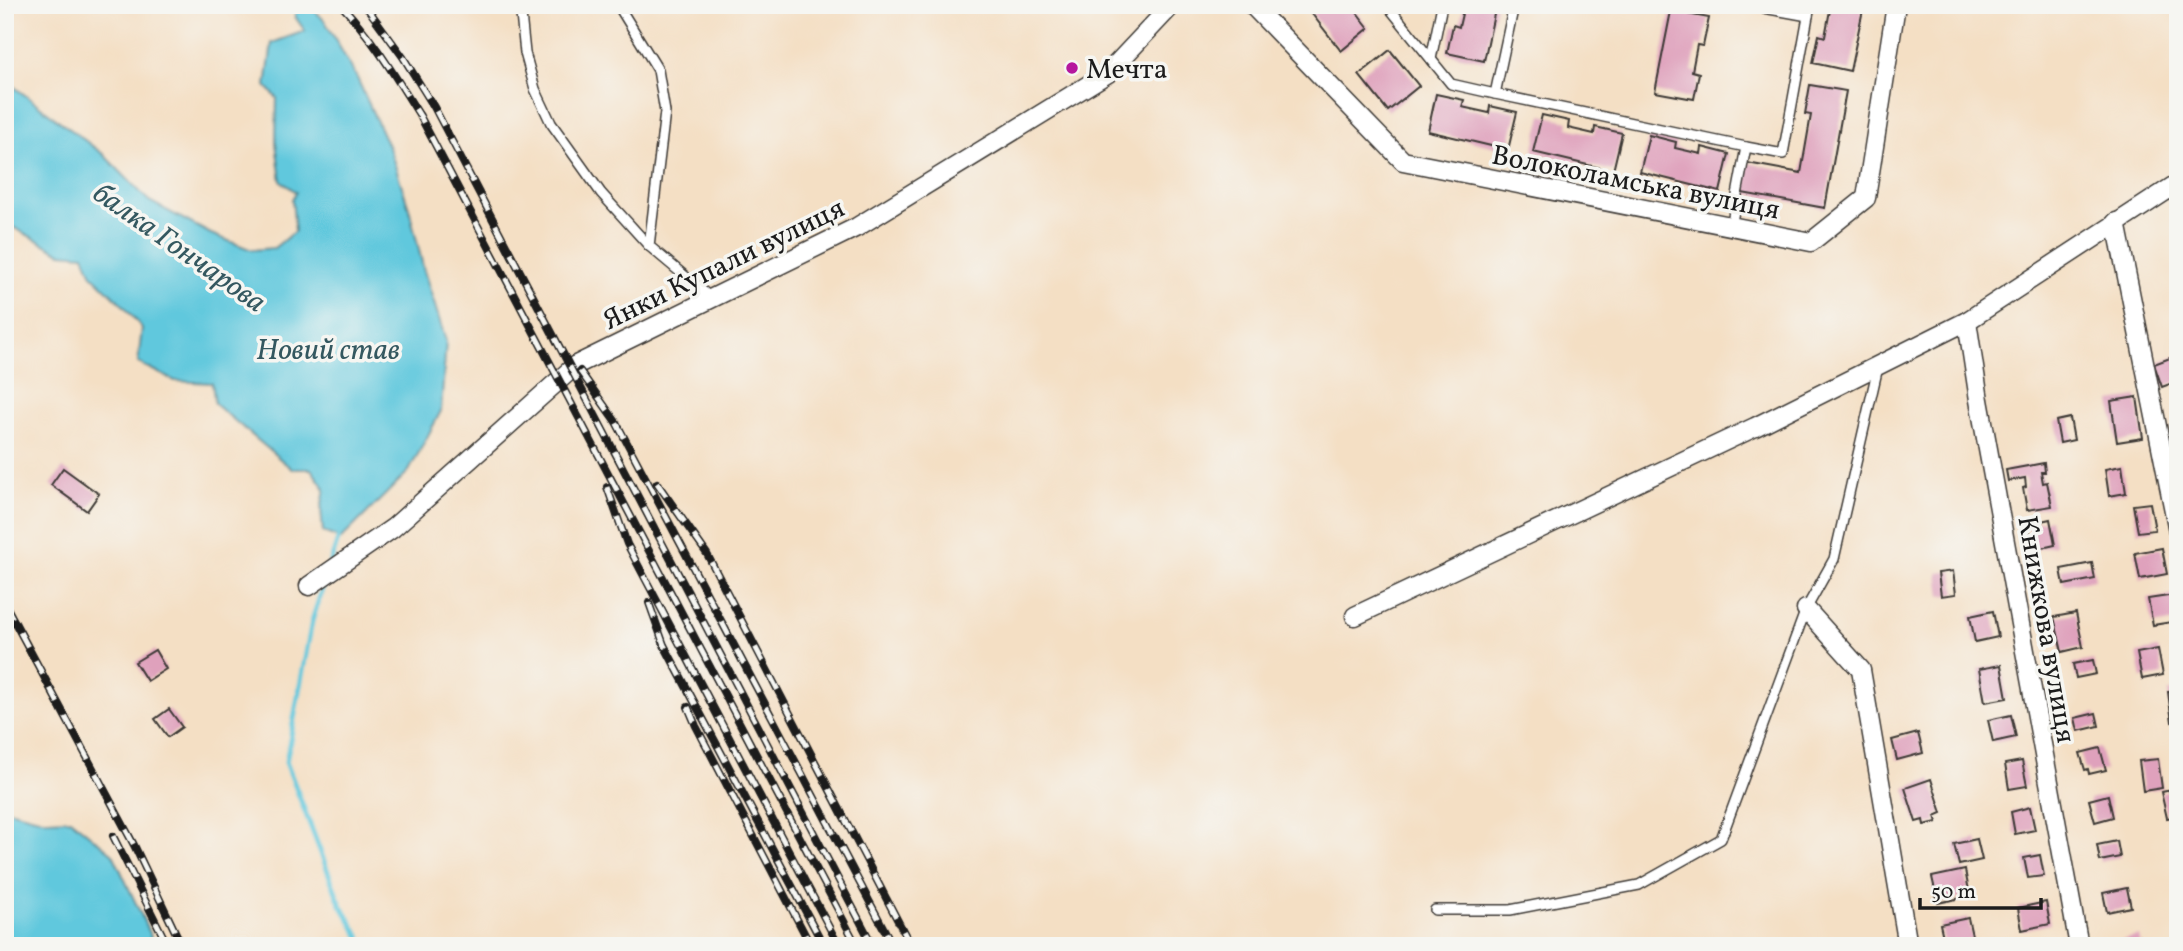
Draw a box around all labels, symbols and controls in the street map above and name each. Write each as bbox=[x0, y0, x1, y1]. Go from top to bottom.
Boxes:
place label: Мечта bbox=[1086, 51, 1168, 90]
marker: Мечта bbox=[1064, 60, 1080, 76]
street label: Волоколамська вулиця bbox=[1488, 136, 1783, 231]
water label: балка Гончарова bbox=[84, 173, 274, 324]
street label: Янки Купали вулиця bbox=[597, 190, 852, 341]
water label: Новий став bbox=[256, 330, 400, 372]
street label: Книжкова вулиця bbox=[2006, 513, 2085, 746]
scale bar bbox=[1920, 867, 2041, 911]
text: 50 m bbox=[1931, 878, 1976, 907]

